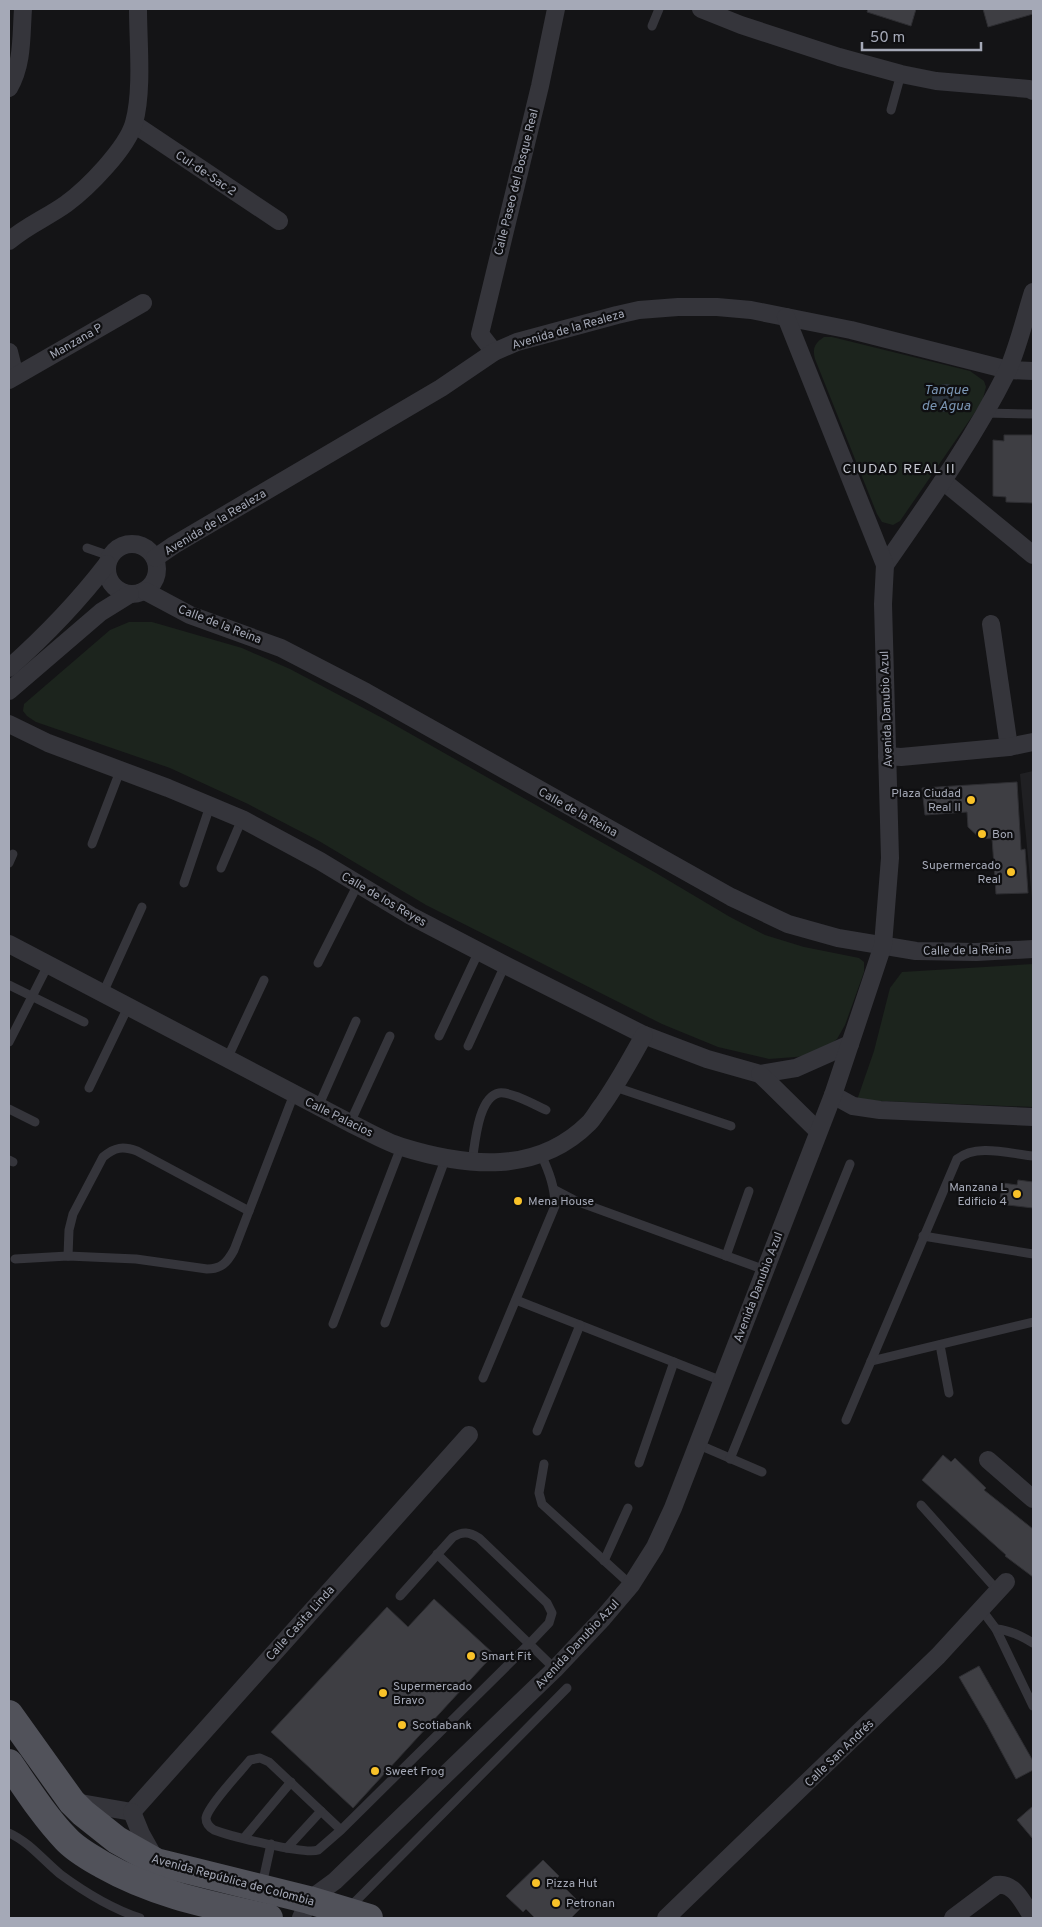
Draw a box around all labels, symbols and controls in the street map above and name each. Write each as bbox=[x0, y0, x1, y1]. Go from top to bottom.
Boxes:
scale bar bbox=[862, 20, 981, 52]
text: 50 m bbox=[870, 29, 905, 48]
street label: Calle Paseo del Bosque Real bbox=[491, 107, 543, 257]
street label: Cul-de-Sac 2 bbox=[172, 148, 239, 200]
street label: Avenida de la Realeza bbox=[510, 306, 626, 354]
street label: Manzana P bbox=[47, 320, 106, 363]
water label: Tanque de Agua bbox=[922, 382, 971, 415]
district label: CIUDAD REAL II bbox=[842, 461, 956, 478]
street label: Avenida de la Realeza bbox=[161, 486, 270, 560]
street label: Calle de la Reina bbox=[176, 602, 264, 648]
street label: Avenida Danubio Azul bbox=[877, 650, 897, 768]
street label: Calle de la Reina bbox=[535, 784, 620, 841]
place label: Plaza Ciudad Real II bbox=[891, 786, 961, 816]
marker: Plaza Ciudad Real II bbox=[965, 794, 977, 806]
place label: Bon bbox=[992, 827, 1013, 843]
marker: Bon bbox=[976, 828, 988, 840]
place label: Supermercado Real bbox=[922, 858, 1001, 888]
marker: Supermercado Real bbox=[1005, 866, 1017, 878]
street label: Calle de los Reyes bbox=[338, 869, 429, 931]
street label: Calle de la Reina bbox=[923, 942, 1011, 960]
street label: Calle Palacios bbox=[302, 1094, 375, 1141]
place label: Manzana L Edificio 4 bbox=[949, 1180, 1007, 1210]
marker: Manzana L Edificio 4 bbox=[1011, 1188, 1023, 1200]
place label: Mena House bbox=[528, 1194, 594, 1210]
marker: Mena House bbox=[512, 1195, 524, 1207]
street label: Avenida Danubio Azul bbox=[731, 1230, 787, 1345]
street label: Calle Casita Linda bbox=[263, 1583, 339, 1665]
street label: Avenida Danubio Azul bbox=[532, 1597, 623, 1693]
place label: Smart Fit bbox=[481, 1649, 531, 1665]
marker: Smart Fit bbox=[465, 1650, 477, 1662]
place label: Supermercado Bravo bbox=[393, 1679, 473, 1709]
marker: Supermercado Bravo bbox=[377, 1687, 389, 1699]
street label: Calle San Andrés bbox=[802, 1716, 878, 1791]
place label: Scotiabank bbox=[412, 1718, 472, 1734]
marker: Scotiabank bbox=[396, 1719, 408, 1731]
place label: Sweet Frog bbox=[385, 1764, 444, 1780]
marker: Sweet Frog bbox=[369, 1765, 381, 1777]
street label: Avenida República de Colombia bbox=[149, 1851, 316, 1910]
place label: Pizza Hut bbox=[546, 1876, 598, 1892]
marker: Pizza Hut bbox=[530, 1877, 542, 1889]
place label: Petronan bbox=[566, 1896, 615, 1912]
marker: Petronan bbox=[550, 1897, 562, 1909]

